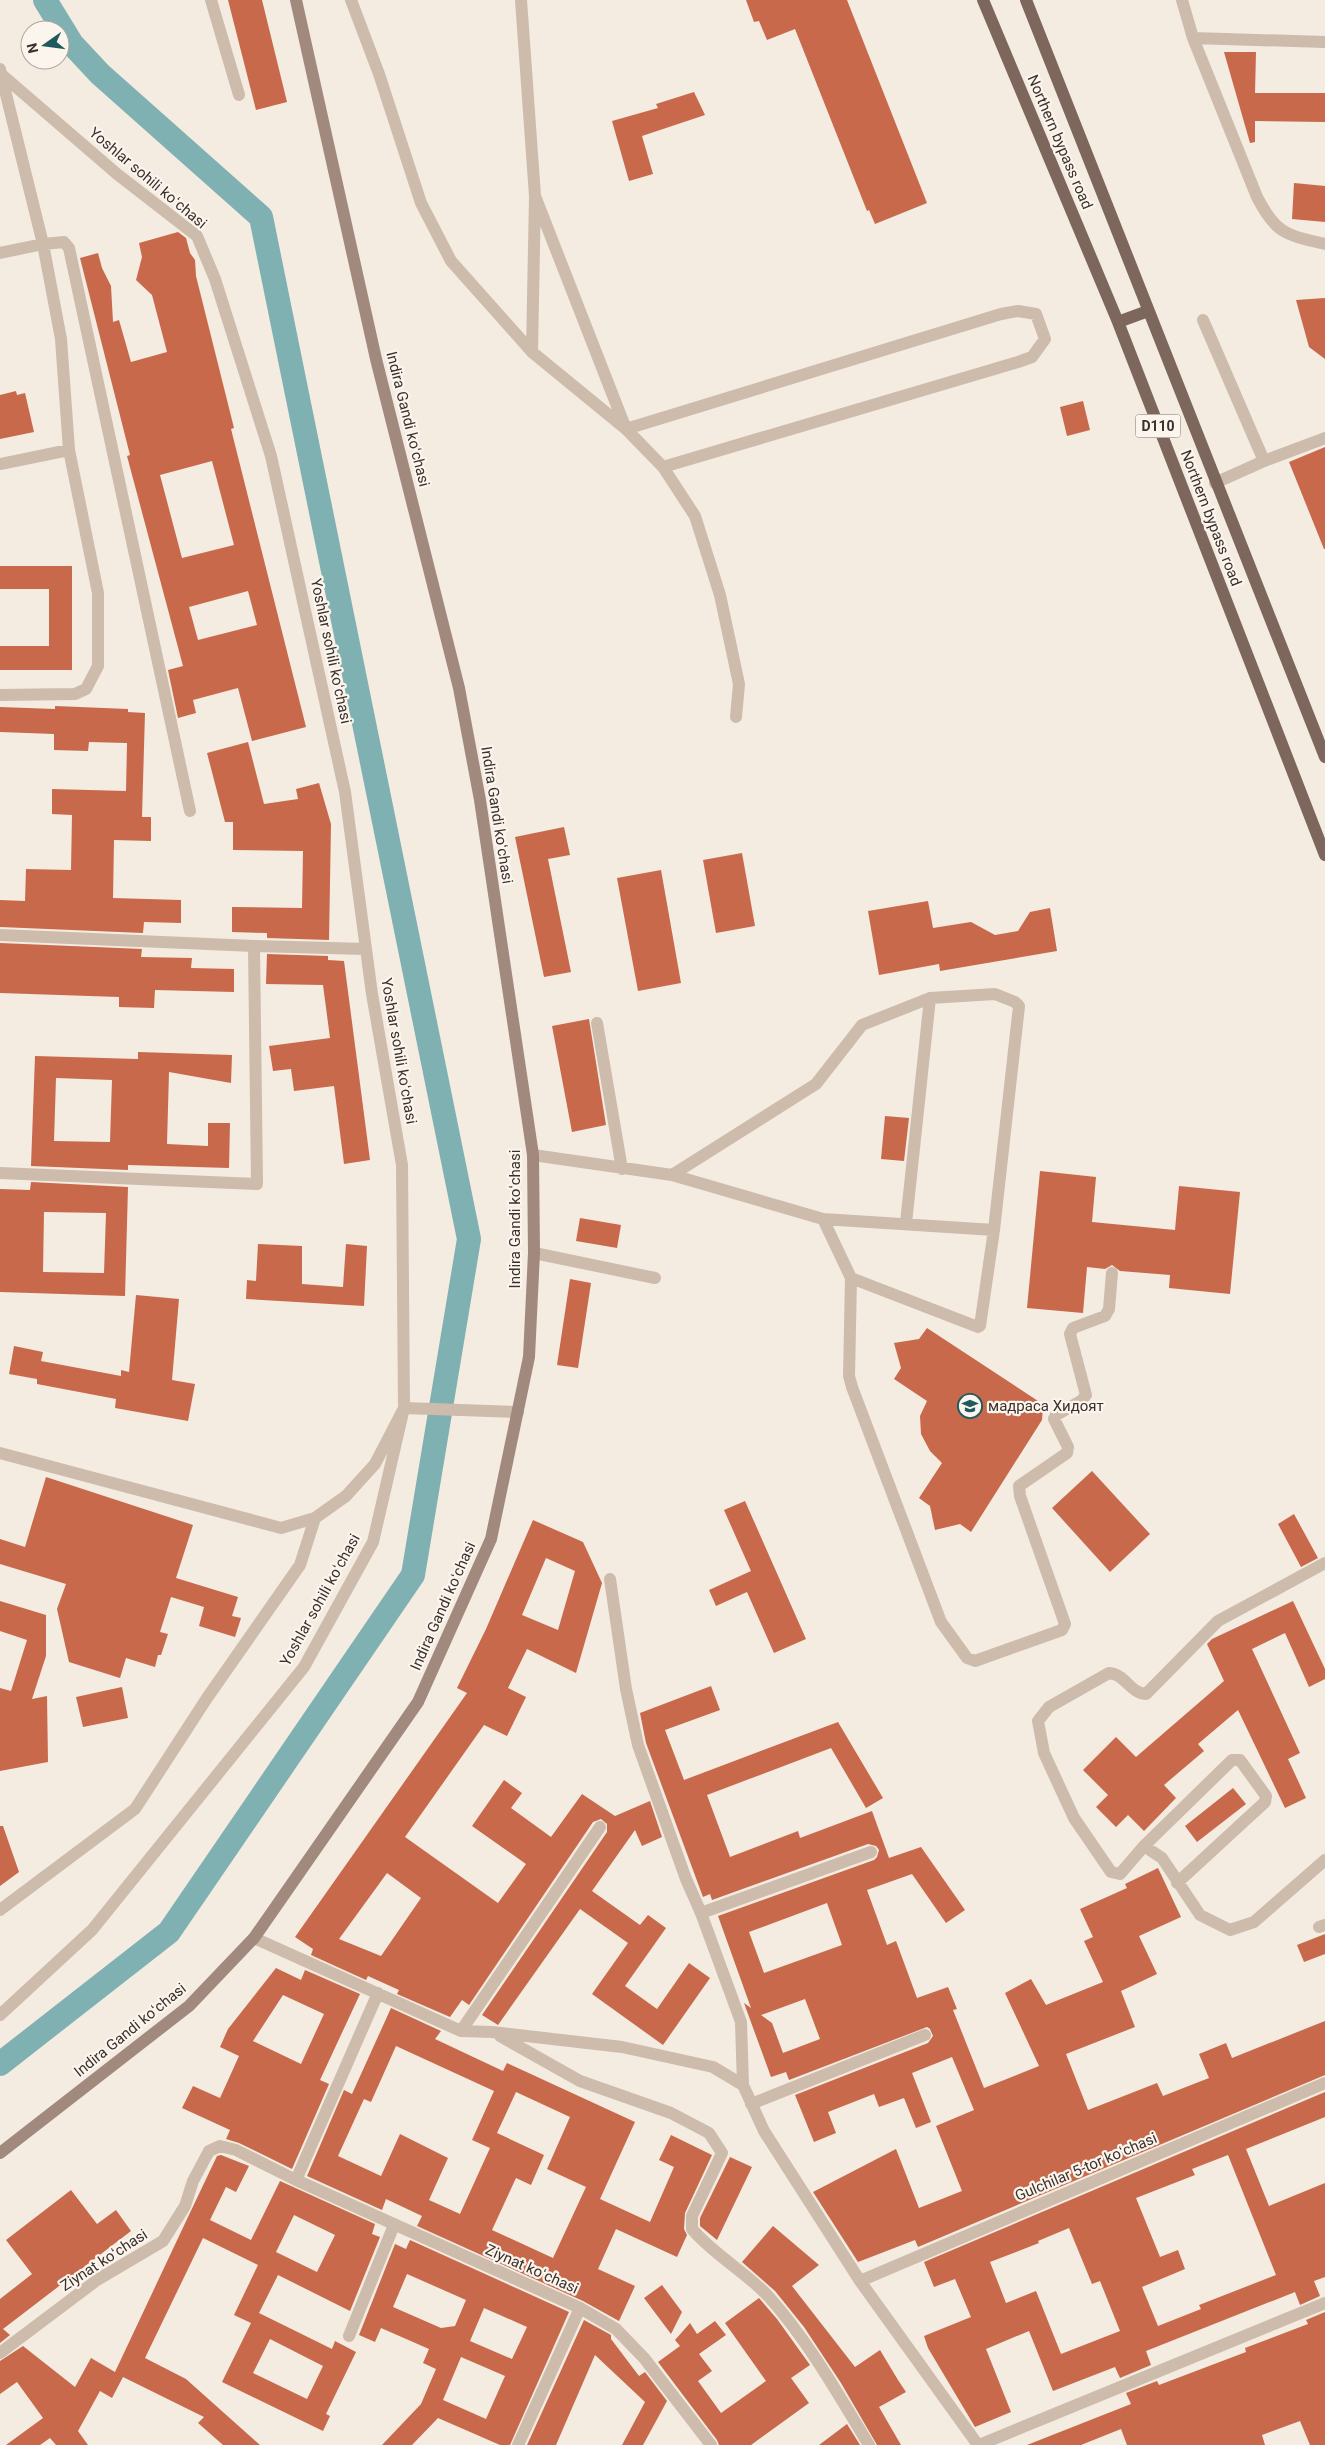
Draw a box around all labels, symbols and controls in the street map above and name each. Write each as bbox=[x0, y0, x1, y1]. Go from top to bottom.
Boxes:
north arrow bbox=[20, 20, 70, 70]
text: N bbox=[23, 41, 41, 55]
street label: Northern bypass road bbox=[1024, 72, 1096, 212]
street label: Yoshlar sohili koʻchasi bbox=[85, 124, 211, 232]
street label: Indira Gandi koʻchasi bbox=[382, 349, 434, 489]
road number: D110 bbox=[1136, 414, 1180, 438]
street label: Northern bypass road bbox=[1177, 447, 1245, 589]
street label: Yoshlar sohili koʻchasi bbox=[307, 577, 355, 725]
street label: Indira Gandi koʻchasi bbox=[477, 745, 517, 885]
street label: Yoshlar sohili koʻchasi bbox=[377, 977, 421, 1125]
street label: Indira Gandi koʻchasi bbox=[506, 1150, 524, 1288]
school or university icon: мадраса Хидоят bbox=[957, 1393, 983, 1419]
place label: мадраса Хидоят bbox=[988, 1397, 1104, 1415]
street label: Yoshlar sohili koʻchasi bbox=[276, 1531, 364, 1669]
street label: Indira Gandi koʻchasi bbox=[407, 1539, 479, 1673]
street label: Indira Gandi koʻchasi bbox=[70, 1979, 190, 2081]
street label: Gulchilar 5-tor koʻchasi bbox=[1012, 2129, 1160, 2205]
street label: Ziynat koʻchasi bbox=[57, 2225, 151, 2295]
street label: Ziynat koʻchasi bbox=[483, 2240, 581, 2298]

